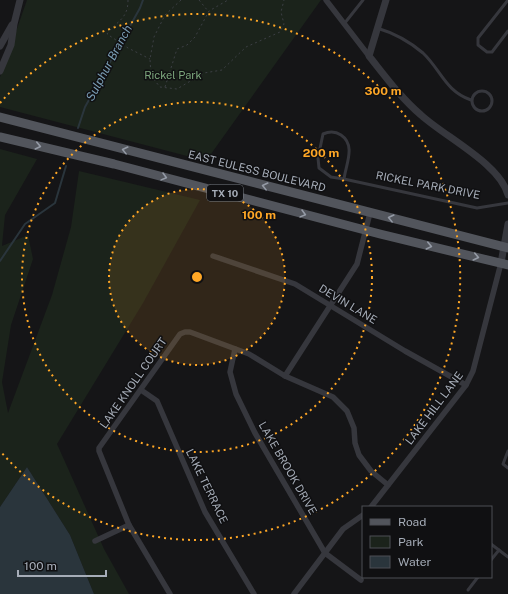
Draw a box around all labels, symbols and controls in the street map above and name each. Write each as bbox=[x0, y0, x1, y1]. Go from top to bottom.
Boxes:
water label: Sulphur Branch bbox=[83, 22, 135, 103]
park label: Rickel Park bbox=[144, 69, 202, 81]
text: 300 m bbox=[365, 84, 402, 98]
one-way arrow bbox=[35, 142, 41, 150]
one-way arrow bbox=[122, 146, 128, 154]
text: 200 m bbox=[303, 146, 339, 160]
street label: EAST EULESS BOULEVARD bbox=[187, 148, 327, 194]
street label: RICKEL PARK DRIVE bbox=[375, 169, 481, 201]
one-way arrow bbox=[160, 172, 167, 181]
one-way arrow bbox=[261, 182, 268, 190]
road number: TX 10 bbox=[207, 185, 243, 201]
text: 100 m bbox=[242, 208, 276, 222]
one-way arrow bbox=[300, 209, 307, 218]
one-way arrow bbox=[388, 214, 395, 223]
one-way arrow bbox=[426, 241, 433, 250]
one-way arrow bbox=[472, 252, 479, 261]
centre of rings bbox=[190, 270, 204, 284]
street label: DEVIN LANE bbox=[317, 282, 379, 326]
street label: LAKE KNOLL COURT bbox=[97, 335, 169, 431]
street label: LAKE HILL LANE bbox=[403, 369, 465, 447]
street label: LAKE BROOK DRIVE bbox=[257, 420, 319, 517]
street label: LAKE TERRACE bbox=[184, 447, 230, 525]
legend bbox=[362, 506, 492, 578]
text: Road bbox=[398, 515, 426, 529]
text: Park bbox=[398, 535, 424, 549]
scale bar bbox=[18, 552, 106, 578]
text: Water bbox=[398, 555, 432, 569]
text: 100 m bbox=[24, 559, 57, 573]

